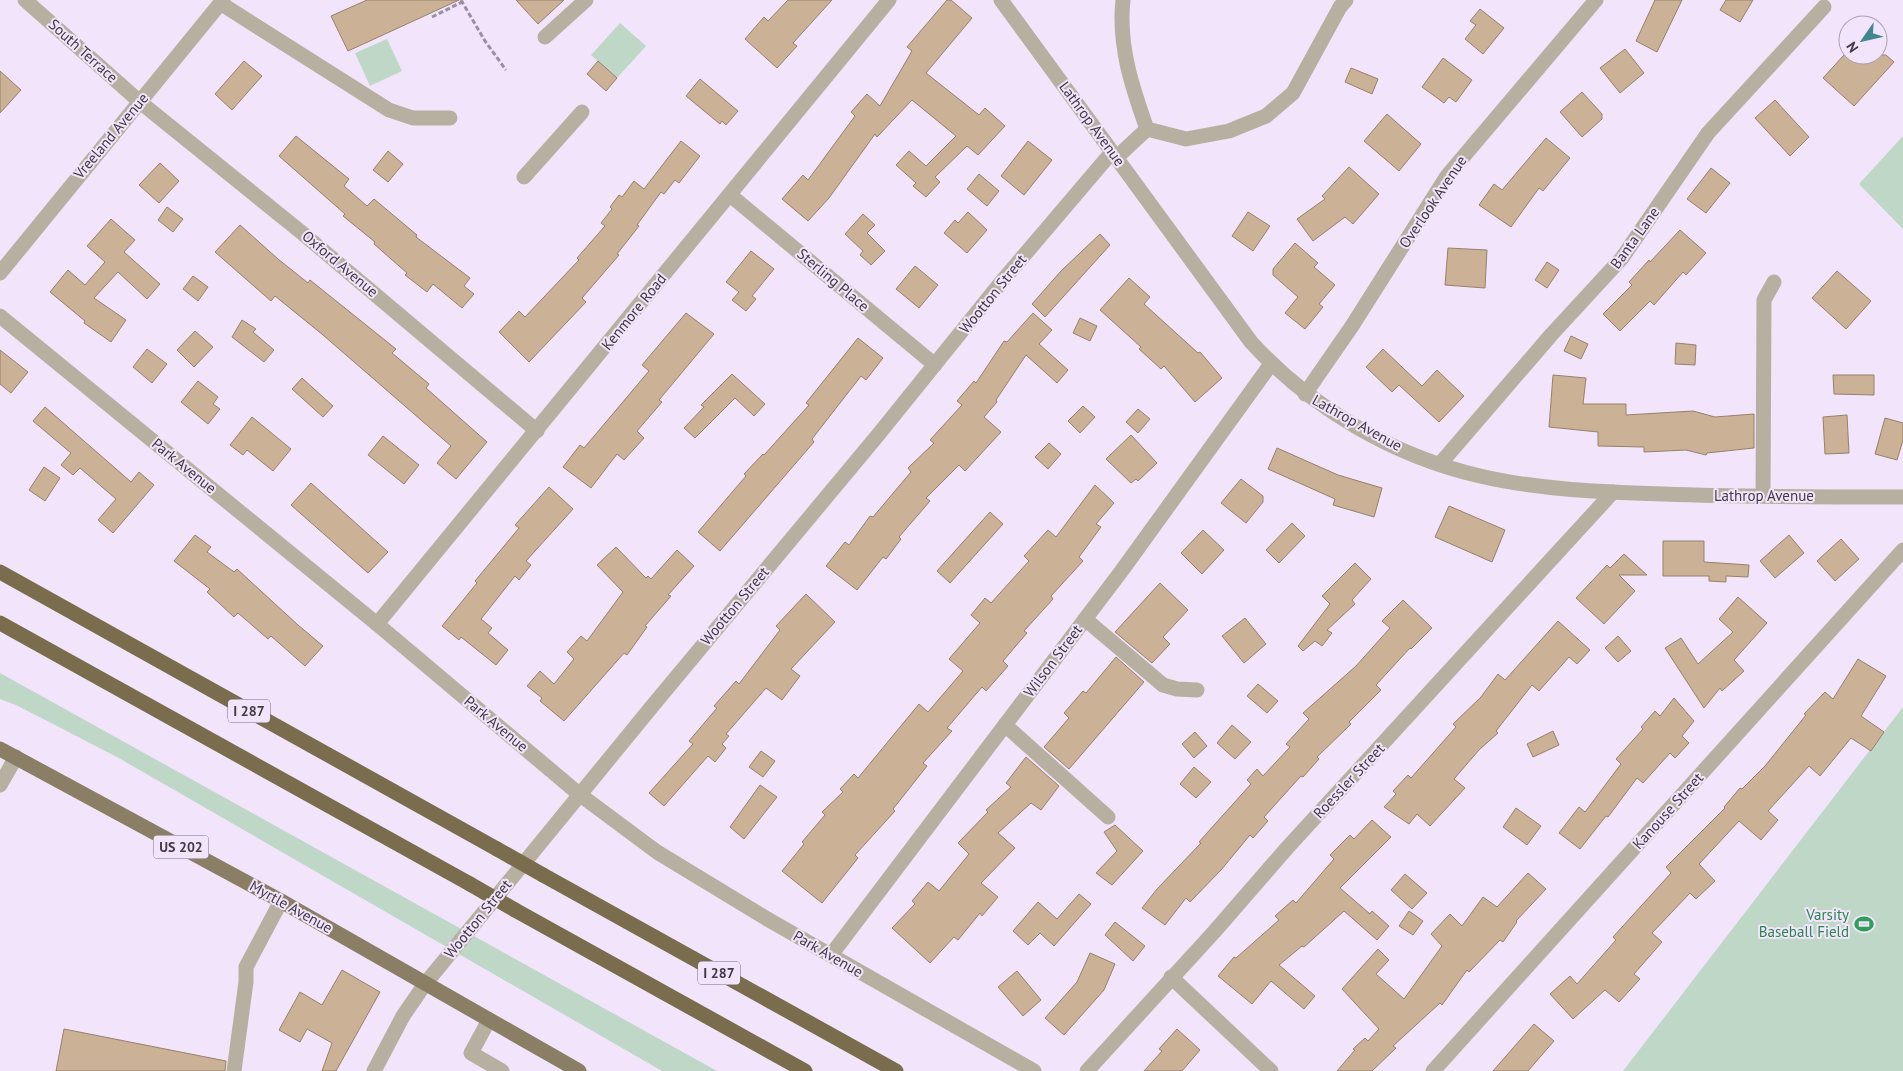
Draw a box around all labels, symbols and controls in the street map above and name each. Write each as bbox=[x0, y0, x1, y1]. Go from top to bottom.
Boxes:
street label: South Terrace bbox=[45, 15, 122, 87]
north arrow bbox=[1838, 15, 1888, 65]
text: N bbox=[1842, 38, 1862, 56]
street label: Lathrop Avenue bbox=[1055, 78, 1129, 170]
street label: Vreeland Avenue bbox=[68, 89, 152, 183]
street label: Overlook Avenue bbox=[1395, 152, 1470, 252]
street label: Banta Lane bbox=[1606, 203, 1663, 272]
street label: Oxford Avenue bbox=[298, 226, 382, 301]
street label: Sterling Place bbox=[793, 244, 873, 315]
street label: Wootton Street bbox=[955, 250, 1030, 337]
street label: Kenmore Road bbox=[597, 270, 670, 354]
street label: Lathrop Avenue bbox=[1309, 390, 1405, 455]
street label: Park Avenue bbox=[148, 434, 220, 497]
street label: Lathrop Avenue bbox=[1714, 486, 1814, 505]
street label: Wootton Street bbox=[696, 563, 773, 649]
street label: Wilson Street bbox=[1019, 621, 1086, 701]
street label: Park Avenue bbox=[461, 691, 532, 756]
road number: I 287 bbox=[228, 699, 270, 722]
street label: Roessler Street bbox=[1309, 739, 1388, 822]
street label: Kanouse Street bbox=[1628, 768, 1707, 853]
road number: US 202 bbox=[154, 836, 208, 859]
street label: Wootton Street bbox=[440, 875, 515, 962]
street label: Myrtle Avenue bbox=[246, 876, 336, 937]
place label: Varsity Baseball Field bbox=[1759, 905, 1849, 941]
sports icon: Varsity Baseball Field bbox=[1853, 913, 1875, 935]
street label: Park Avenue bbox=[790, 926, 867, 981]
road number: I 287 bbox=[698, 961, 740, 984]

